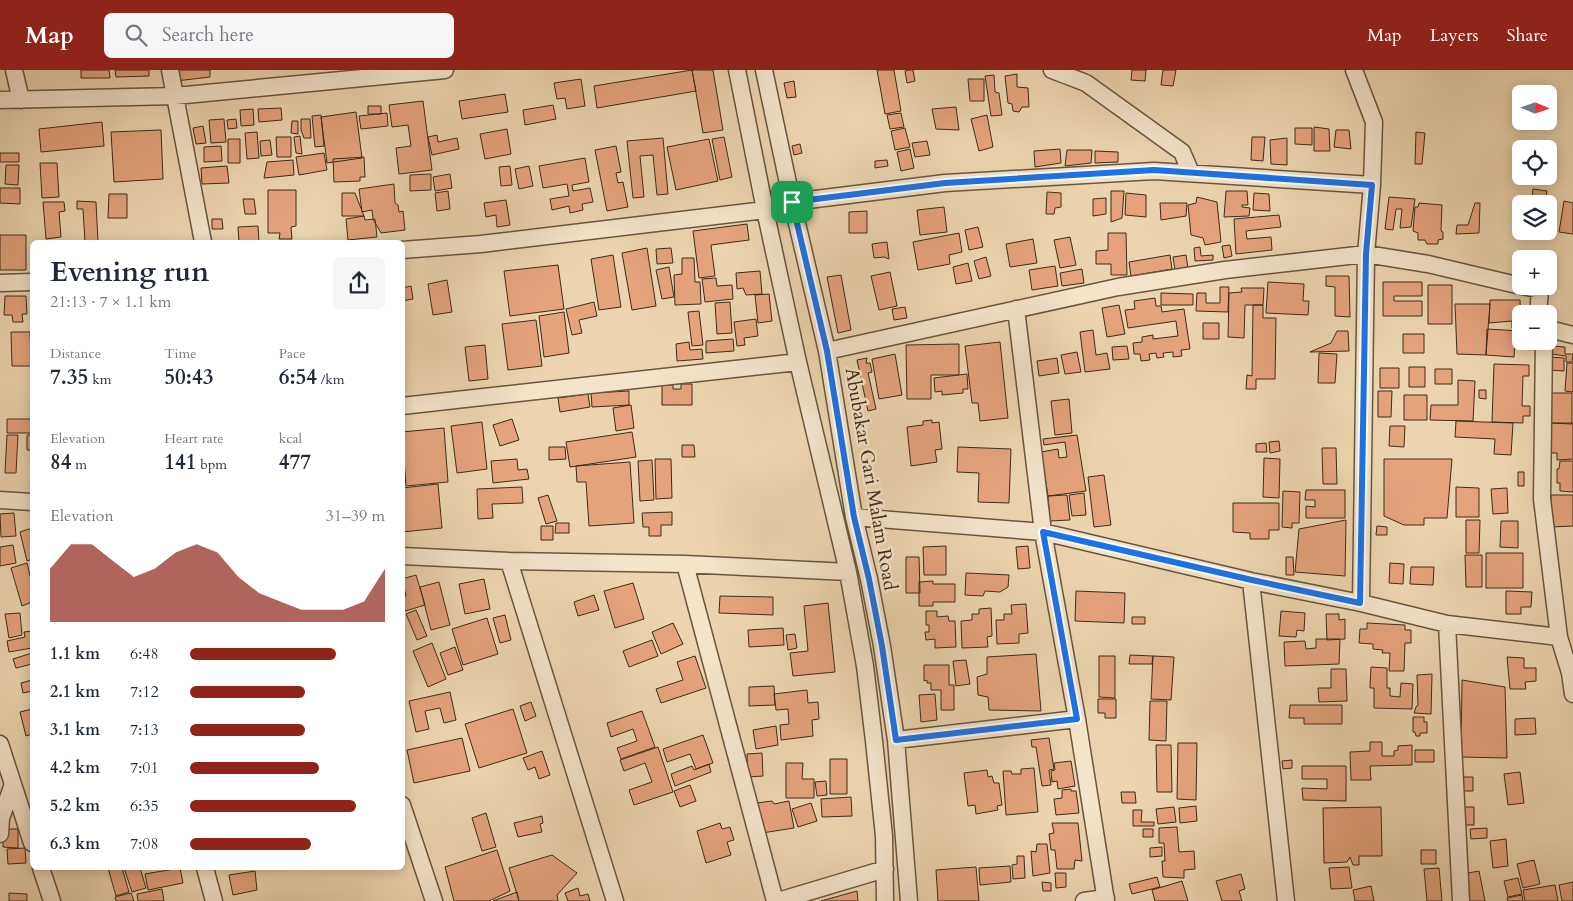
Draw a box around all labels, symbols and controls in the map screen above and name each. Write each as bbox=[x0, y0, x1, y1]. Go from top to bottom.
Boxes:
search box bbox=[104, 13, 454, 58]
text: Map bbox=[25, 19, 74, 52]
icon: search bbox=[122, 21, 150, 49]
text: Search here bbox=[162, 22, 254, 48]
text: Map bbox=[1367, 23, 1402, 48]
text: Layers bbox=[1430, 23, 1479, 48]
text: Share bbox=[1507, 23, 1548, 48]
north arrow bbox=[1512, 85, 1558, 130]
map controls bbox=[1512, 85, 1557, 350]
button: locate bbox=[1512, 140, 1557, 185]
pin bbox=[771, 181, 813, 223]
icon: arrive bbox=[778, 188, 806, 216]
button: layers bbox=[1512, 195, 1557, 240]
button: + bbox=[1512, 250, 1557, 295]
text: Evening run bbox=[50, 253, 209, 291]
button: share bbox=[333, 257, 385, 309]
text: 21:13 · 7 × 1.1 km bbox=[50, 291, 171, 313]
button: − bbox=[1512, 305, 1557, 350]
text: Distance bbox=[50, 344, 101, 363]
text: Time bbox=[164, 344, 197, 363]
text: Pace bbox=[279, 344, 306, 363]
text: 7.35 bbox=[50, 363, 88, 392]
text: 50:43 bbox=[164, 363, 213, 392]
text: 6:54 bbox=[279, 363, 317, 392]
street label: Abubakar Gari Malam Road bbox=[839, 366, 903, 592]
text: km bbox=[88, 370, 111, 389]
text: /km bbox=[317, 370, 345, 389]
text: Elevation bbox=[50, 429, 106, 448]
text: Heart rate bbox=[164, 429, 224, 448]
text: kcal bbox=[279, 429, 302, 448]
text: 84 bbox=[50, 448, 72, 477]
text: 141 bbox=[164, 448, 197, 477]
text: 477 bbox=[279, 448, 311, 477]
text: m bbox=[72, 455, 87, 474]
text: bpm bbox=[197, 455, 227, 474]
text: Elevation bbox=[50, 505, 114, 527]
text: 31–39 m bbox=[326, 505, 385, 527]
text: 1.1 km bbox=[50, 643, 100, 665]
text: 6:48 bbox=[130, 643, 159, 665]
text: 2.1 km bbox=[50, 681, 100, 703]
text: 7:12 bbox=[130, 681, 159, 703]
text: 3.1 km bbox=[50, 719, 100, 741]
text: 7:13 bbox=[130, 719, 159, 741]
text: 4.2 km bbox=[50, 757, 100, 779]
text: 7:01 bbox=[130, 757, 159, 779]
text: 5.2 km bbox=[50, 795, 100, 817]
text: 6:35 bbox=[130, 795, 159, 817]
text: 6.3 km bbox=[50, 833, 100, 855]
text: 7:08 bbox=[130, 833, 159, 855]

